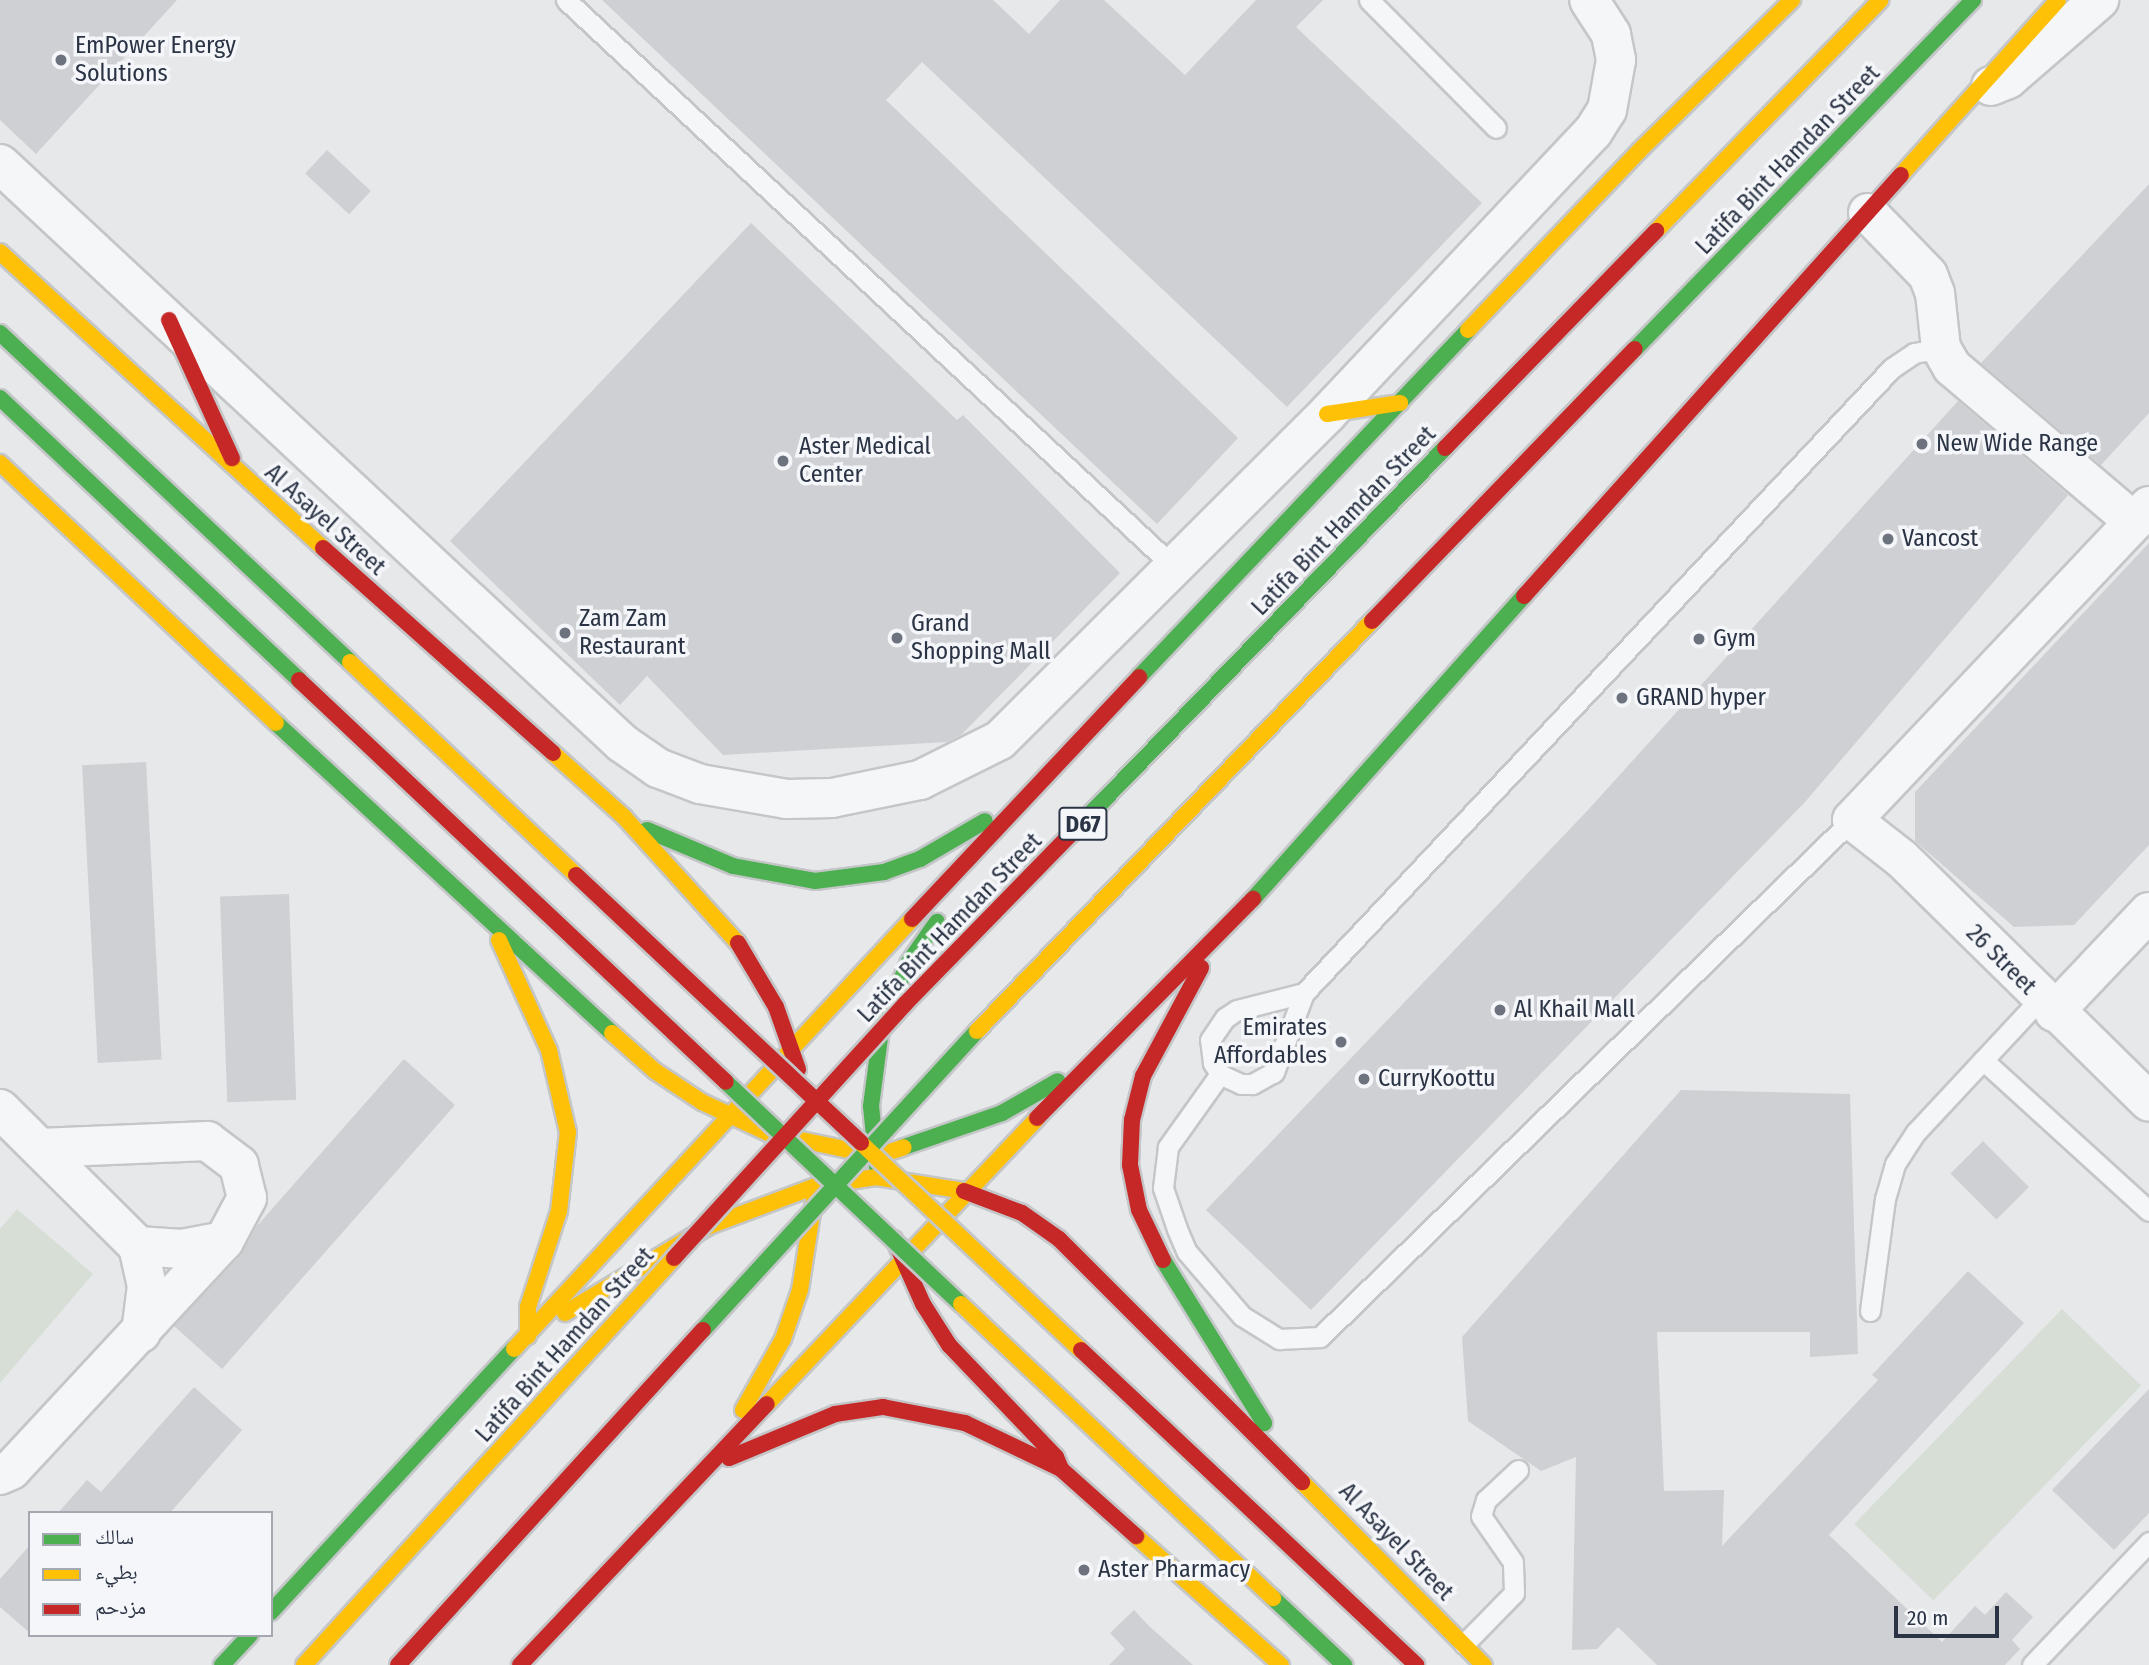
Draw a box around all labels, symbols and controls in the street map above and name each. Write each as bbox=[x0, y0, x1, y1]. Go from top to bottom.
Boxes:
place label: EmPower Energy Solutions bbox=[75, 32, 236, 88]
marker: EmPower Energy Solutions bbox=[53, 52, 69, 68]
street label: Latifa Bint Hamdan Street bbox=[1690, 59, 1886, 261]
street label: Latifa Bint Hamdan Street bbox=[1246, 420, 1442, 622]
place label: New Wide Range bbox=[1936, 430, 2098, 458]
place label: Aster Medical Center bbox=[799, 433, 931, 489]
marker: New Wide Range bbox=[1914, 436, 1930, 452]
marker: Aster Medical Center bbox=[773, 451, 793, 471]
street label: Al Asayel Street bbox=[259, 458, 391, 582]
place label: Vancost bbox=[1902, 525, 1978, 553]
marker: Vancost bbox=[1880, 531, 1896, 547]
place label: Zam Zam Restaurant bbox=[579, 605, 686, 661]
place label: Grand Shopping Mall bbox=[911, 610, 1051, 666]
marker: Zam Zam Restaurant bbox=[557, 625, 573, 641]
place label: Gym bbox=[1713, 625, 1756, 653]
marker: Grand Shopping Mall bbox=[889, 630, 905, 646]
marker: Gym bbox=[1691, 631, 1707, 647]
place label: GRAND hyper bbox=[1636, 684, 1766, 712]
marker: GRAND hyper bbox=[1614, 690, 1630, 706]
road number: D67 bbox=[1057, 804, 1109, 844]
street label: Latifa Bint Hamdan Street bbox=[852, 827, 1048, 1029]
street label: 26 Street bbox=[1960, 919, 2042, 1001]
place label: Al Khail Mall bbox=[1514, 996, 1635, 1024]
marker: Al Khail Mall bbox=[1492, 1002, 1508, 1018]
place label: Emirates Affordables bbox=[1214, 1014, 1327, 1070]
marker: Emirates Affordables bbox=[1333, 1034, 1349, 1050]
place label: CurryKoottu bbox=[1378, 1065, 1496, 1093]
marker: CurryKoottu bbox=[1356, 1071, 1372, 1087]
street label: Latifa Bint Hamdan Street bbox=[470, 1242, 660, 1448]
street label: Al Asayel Street bbox=[1333, 1477, 1459, 1607]
legend bbox=[28, 1511, 273, 1637]
text: سالك bbox=[95, 1524, 134, 1550]
place label: Aster Pharmacy bbox=[1098, 1556, 1250, 1584]
text: بطيء bbox=[95, 1559, 138, 1585]
marker: Aster Pharmacy bbox=[1076, 1562, 1092, 1578]
scale bar bbox=[1897, 1592, 2002, 1636]
text: مزدحم bbox=[95, 1594, 146, 1620]
text: 20 m bbox=[1907, 1605, 1948, 1631]

